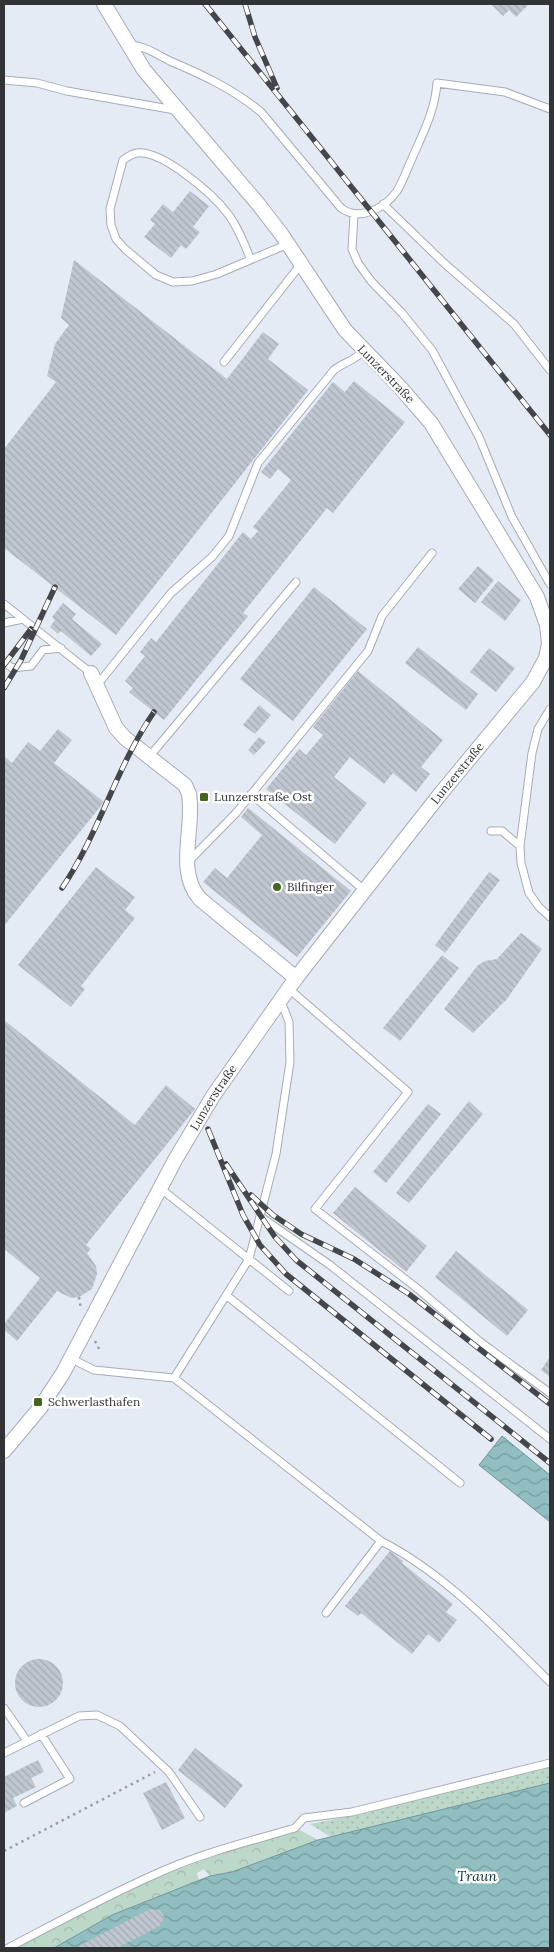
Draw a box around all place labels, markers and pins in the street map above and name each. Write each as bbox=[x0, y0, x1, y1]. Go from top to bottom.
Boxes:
place label: Lunzerstraße Ost bbox=[214, 789, 313, 804]
marker: Lunzerstraße Ost bbox=[198, 791, 210, 803]
place label: Bilfinger bbox=[287, 879, 335, 894]
marker: Bilfinger bbox=[271, 881, 283, 893]
place label: Schwerlasthafen bbox=[48, 1394, 140, 1409]
marker: Schwerlasthafen bbox=[32, 1396, 44, 1408]

